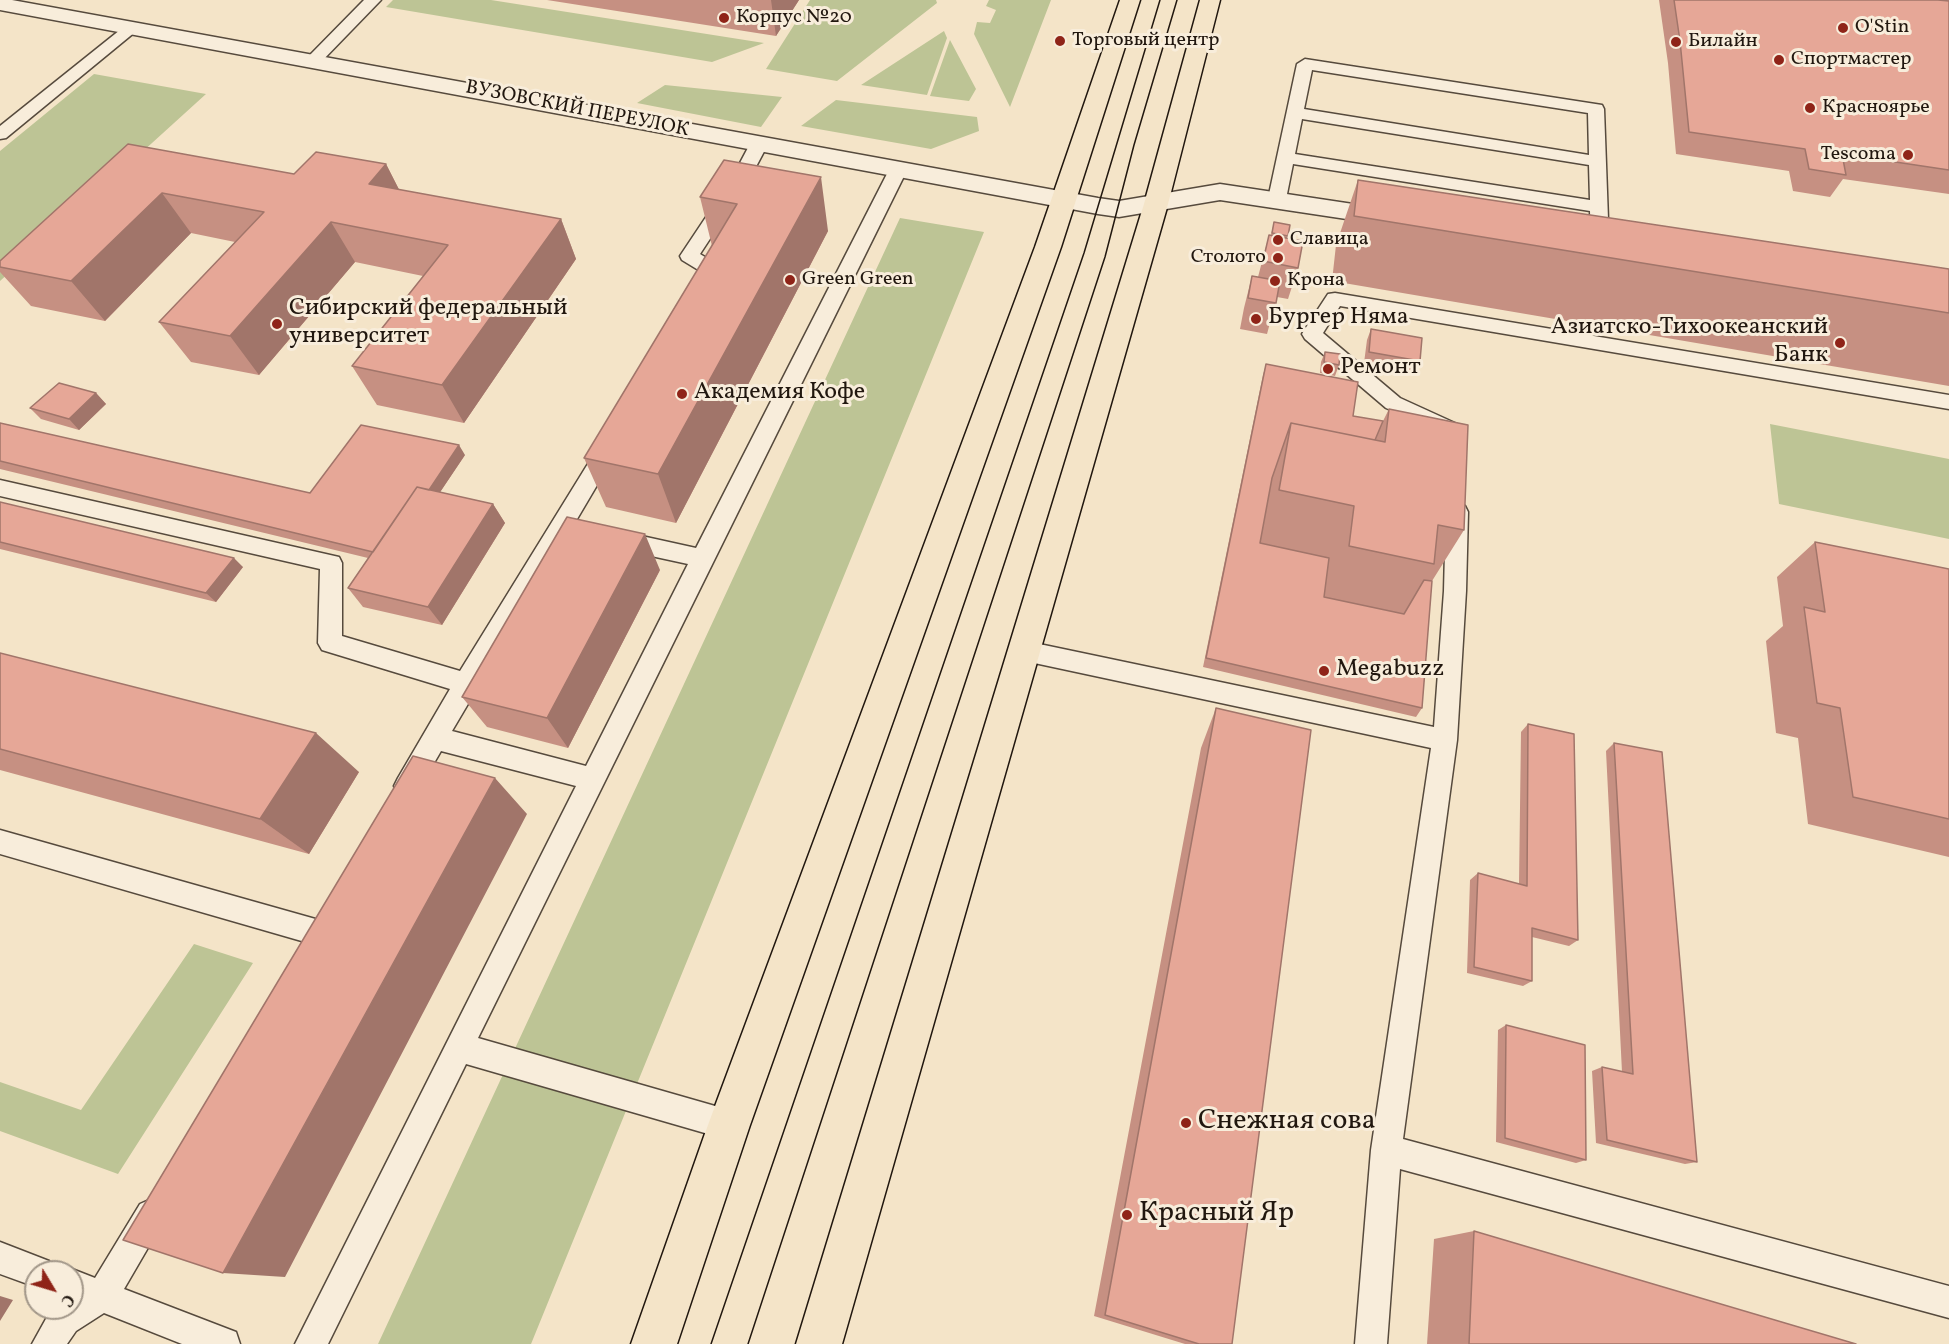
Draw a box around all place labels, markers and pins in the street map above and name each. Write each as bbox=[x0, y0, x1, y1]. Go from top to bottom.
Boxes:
place label: Корпус №20 bbox=[736, 6, 852, 30]
marker: Корпус №20 bbox=[717, 11, 731, 25]
place label: O'Stin bbox=[1855, 16, 1909, 40]
marker: O'Stin bbox=[1836, 21, 1850, 35]
place label: Торговый центр bbox=[1072, 29, 1219, 53]
place label: Билайн bbox=[1688, 30, 1758, 54]
marker: Торговый центр bbox=[1053, 34, 1067, 48]
marker: Билайн bbox=[1669, 35, 1683, 49]
place label: Спортмастер bbox=[1791, 48, 1911, 72]
marker: Спортмастер bbox=[1772, 53, 1786, 67]
place label: Красноярье bbox=[1822, 96, 1930, 120]
marker: Красноярье bbox=[1803, 101, 1817, 115]
place label: Tescoma bbox=[1820, 143, 1896, 167]
marker: Tescoma bbox=[1901, 148, 1915, 162]
place label: Славица bbox=[1290, 228, 1369, 252]
marker: Славица bbox=[1271, 233, 1285, 247]
place label: Столото bbox=[1191, 246, 1266, 270]
marker: Столото bbox=[1271, 251, 1285, 265]
place label: Green Green bbox=[802, 268, 914, 292]
place label: Крона bbox=[1287, 269, 1345, 293]
marker: Green Green bbox=[783, 273, 797, 287]
marker: Крона bbox=[1268, 274, 1282, 288]
place label: Сибирский федеральный университет bbox=[289, 296, 568, 352]
place label: Бургер Няма bbox=[1268, 305, 1409, 333]
marker: Бургер Няма bbox=[1249, 312, 1263, 326]
place label: Азиатско-Тихоокеанский Банк bbox=[1551, 315, 1828, 371]
marker: Сибирский федеральный университет bbox=[270, 317, 284, 331]
marker: Азиатско-Тихоокеанский Банк bbox=[1833, 336, 1847, 350]
place label: Ремонт bbox=[1340, 355, 1421, 383]
marker: Ремонт bbox=[1321, 362, 1335, 376]
place label: Академия Кофе bbox=[694, 380, 865, 408]
marker: Академия Кофе bbox=[675, 387, 689, 401]
place label: Megabuzz bbox=[1336, 657, 1444, 685]
marker: Megabuzz bbox=[1317, 664, 1331, 678]
place label: Снежная сова bbox=[1198, 1106, 1376, 1140]
marker: Снежная сова bbox=[1179, 1116, 1193, 1130]
place label: Красный Яр bbox=[1139, 1198, 1294, 1232]
marker: Красный Яр bbox=[1120, 1208, 1134, 1222]

